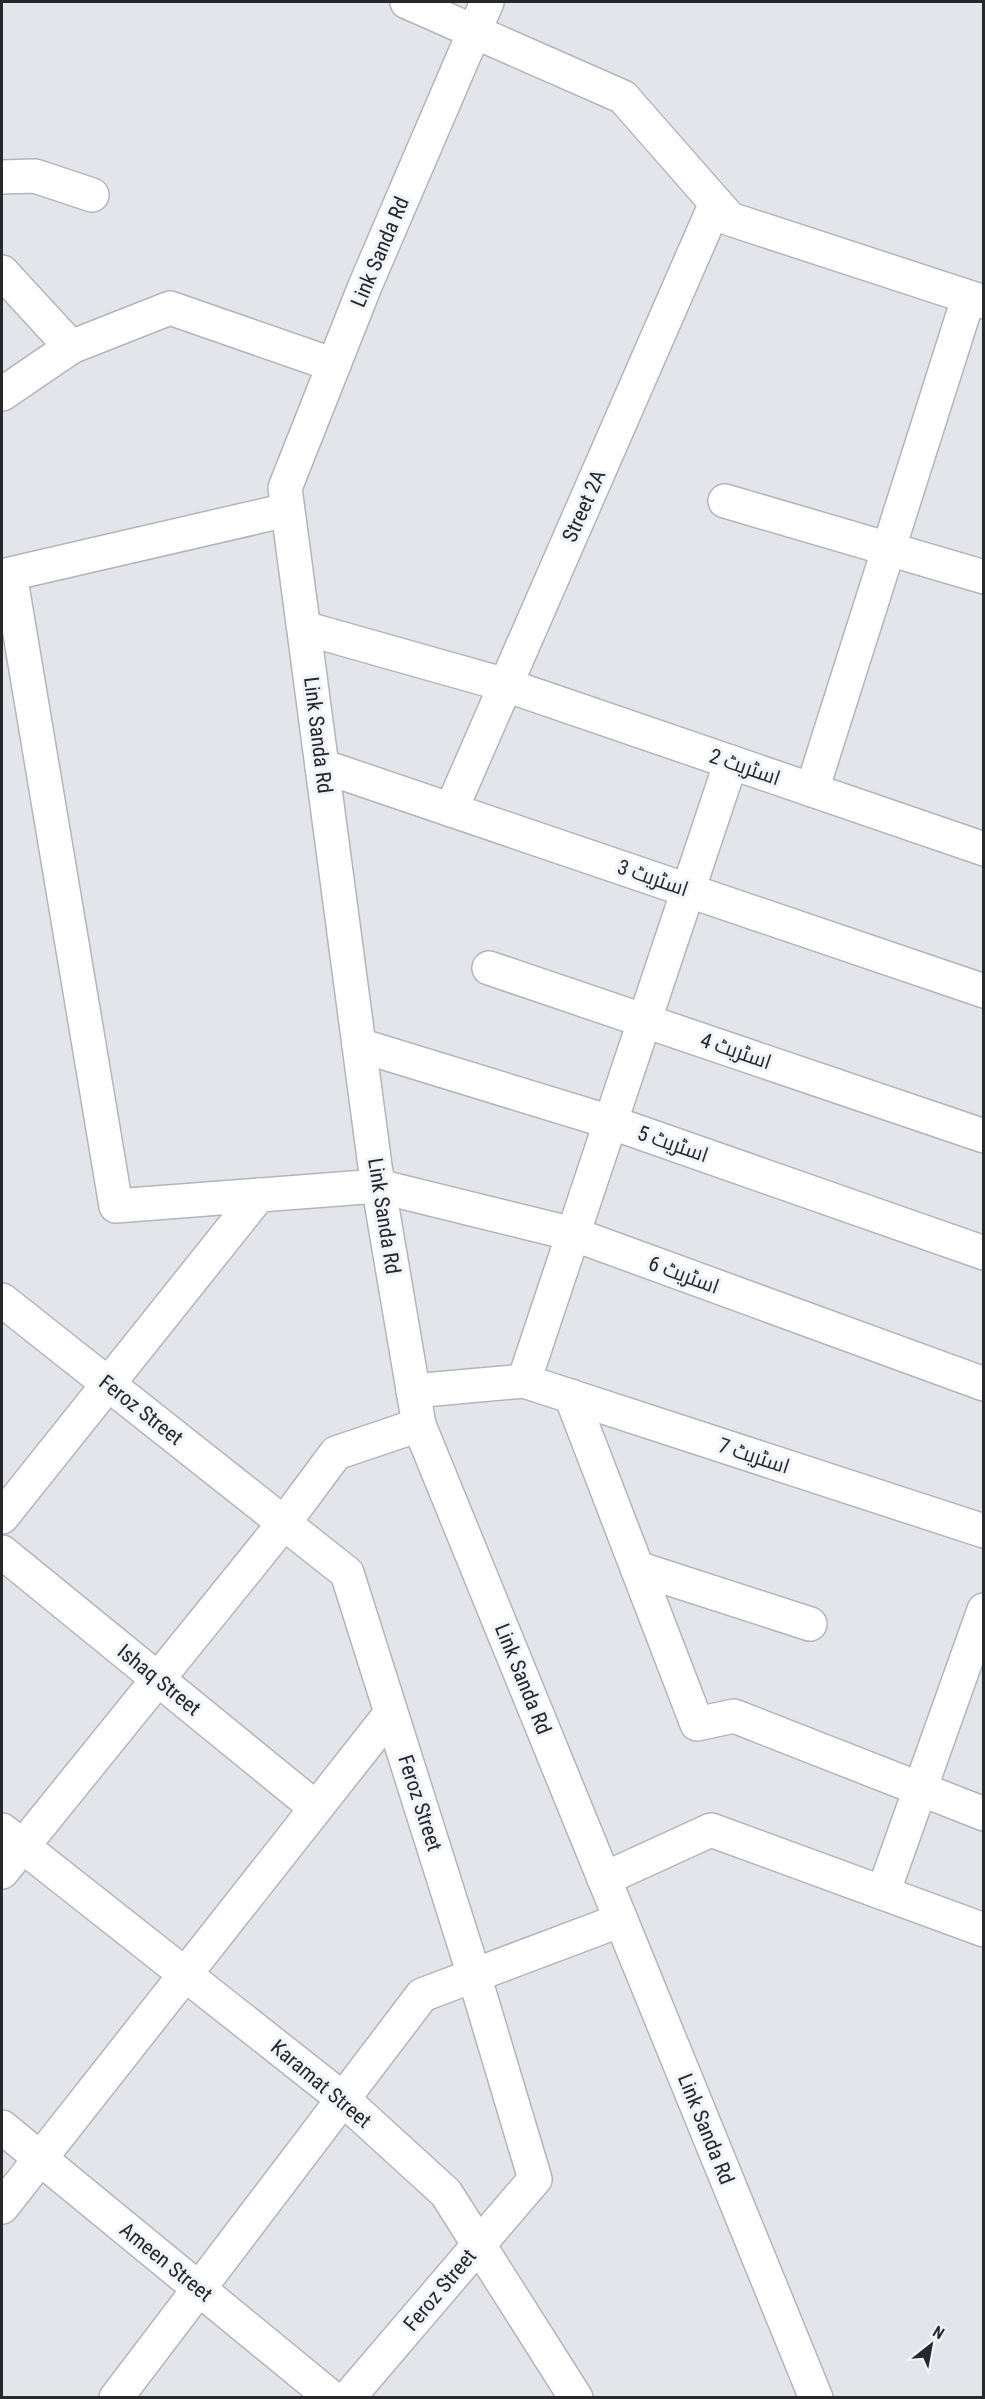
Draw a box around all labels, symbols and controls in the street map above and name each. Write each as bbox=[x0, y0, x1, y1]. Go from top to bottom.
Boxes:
street label: Link Sanda Rd bbox=[346, 193, 414, 311]
street label: Street 2A bbox=[557, 466, 611, 546]
street label: Link Sanda Rd bbox=[299, 675, 337, 795]
street label: اسٹریٹ 2 bbox=[706, 744, 784, 790]
street label: اسٹریٹ 3 bbox=[614, 855, 692, 901]
street label: اسٹریٹ 4 bbox=[697, 1028, 775, 1074]
street label: اسٹریٹ 5 bbox=[634, 1121, 712, 1167]
street label: Link Sanda Rd bbox=[363, 1156, 405, 1276]
street label: اسٹریٹ 6 bbox=[645, 1251, 723, 1299]
street label: Feroz Street bbox=[94, 1370, 188, 1450]
street label: اسٹریٹ 7 bbox=[715, 1433, 793, 1479]
street label: Link Sanda Rd bbox=[490, 1620, 556, 1738]
street label: Ishaq Street bbox=[113, 1639, 205, 1721]
street label: Feroz Street bbox=[393, 1752, 447, 1854]
street label: Karamat Street bbox=[266, 2035, 376, 2133]
street label: Link Sanda Rd bbox=[673, 2070, 739, 2188]
street label: Ameen Street bbox=[115, 2217, 217, 2307]
street label: Feroz Street bbox=[399, 2244, 481, 2336]
north arrow bbox=[901, 2315, 961, 2375]
text: N bbox=[929, 2322, 948, 2343]

